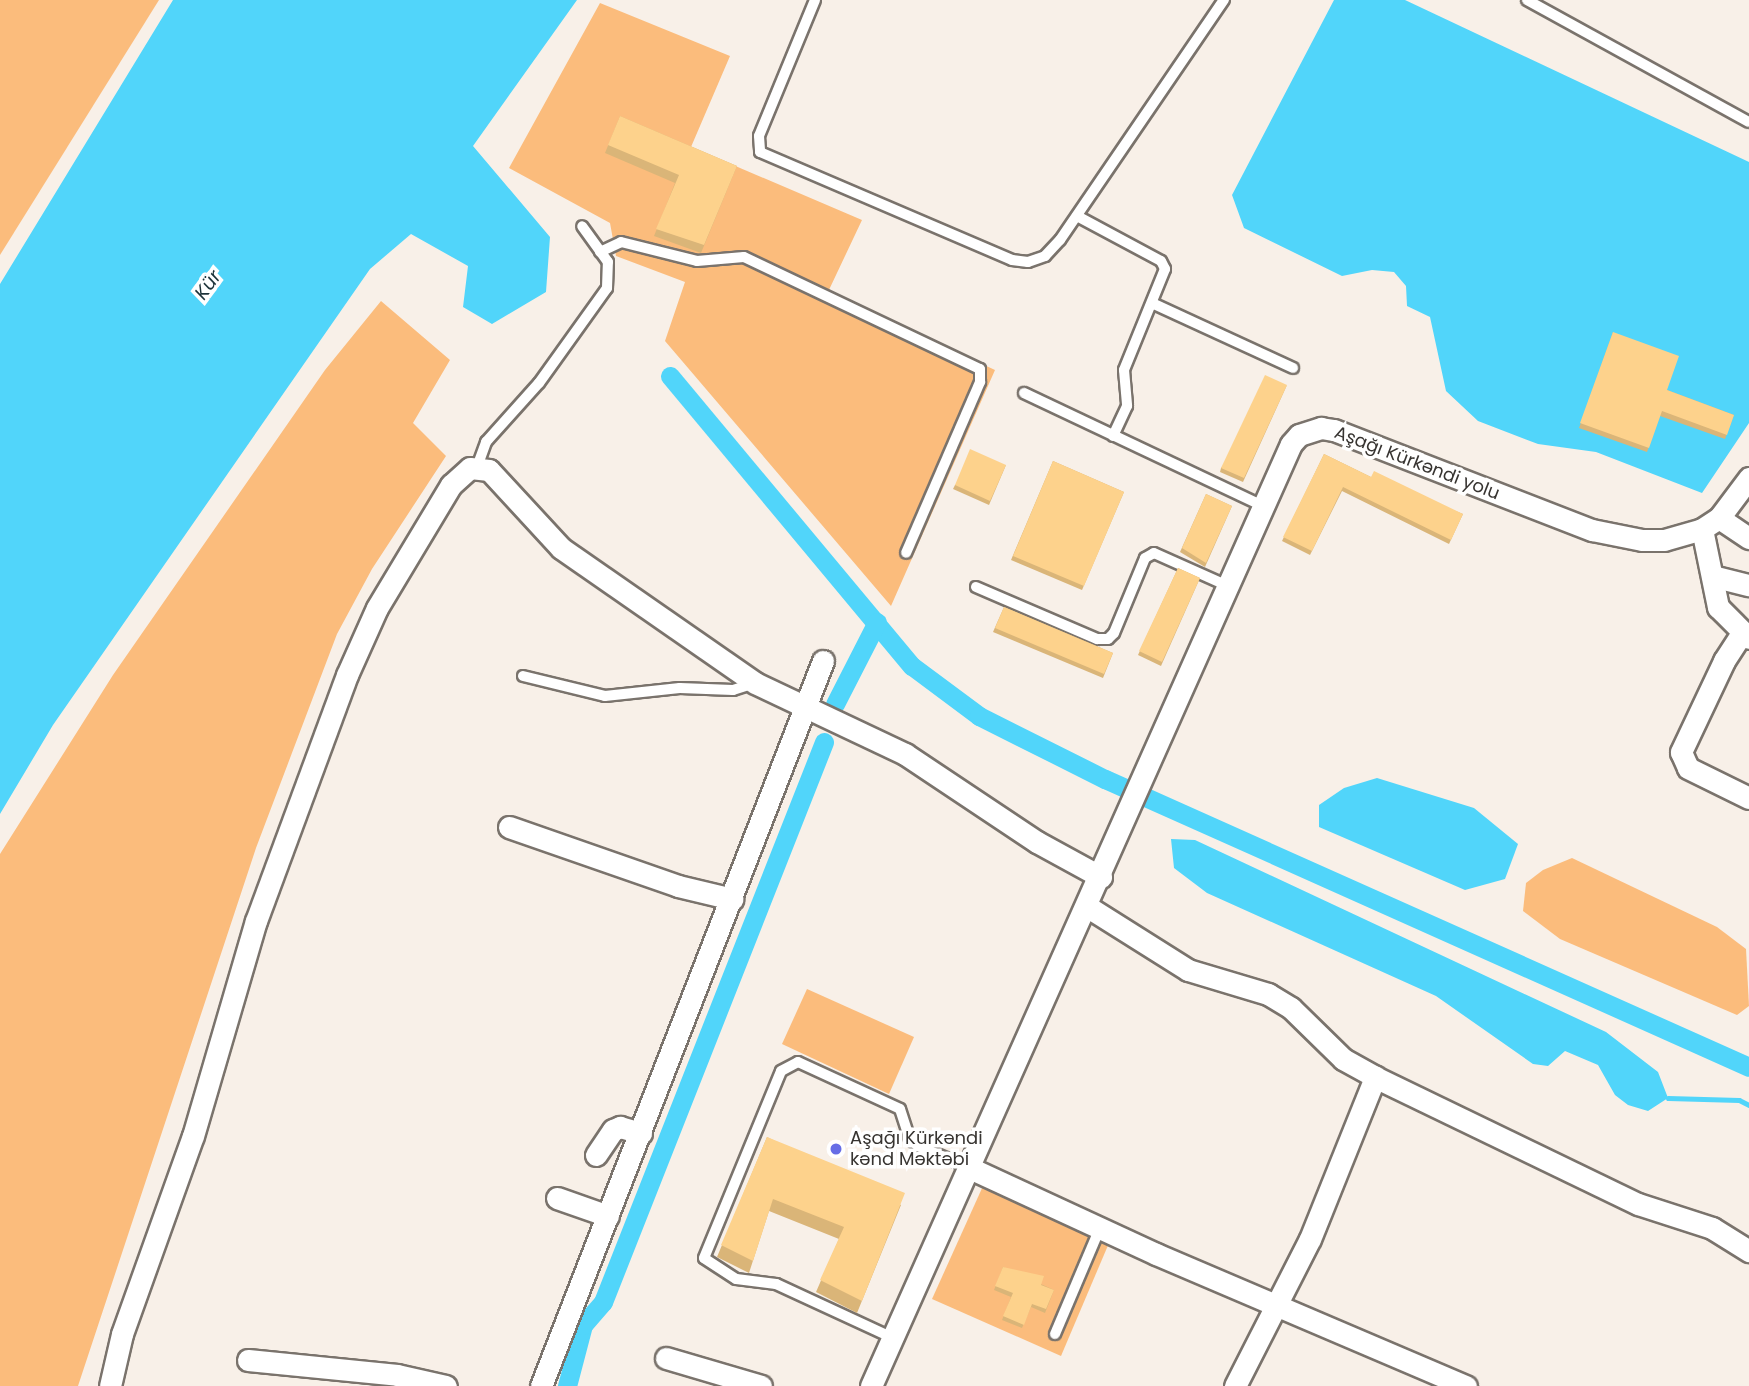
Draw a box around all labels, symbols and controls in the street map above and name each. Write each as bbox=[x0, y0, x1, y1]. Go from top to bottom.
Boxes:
water label: Kür bbox=[190, 266, 226, 304]
street label: Aşağı Kürkəndi yolu bbox=[1331, 422, 1503, 504]
place label: Aşağı Kürkəndi kənd Məktəbi bbox=[850, 1128, 983, 1170]
marker: Aşağı Kürkəndi kənd Məktəbi bbox=[828, 1141, 844, 1157]

